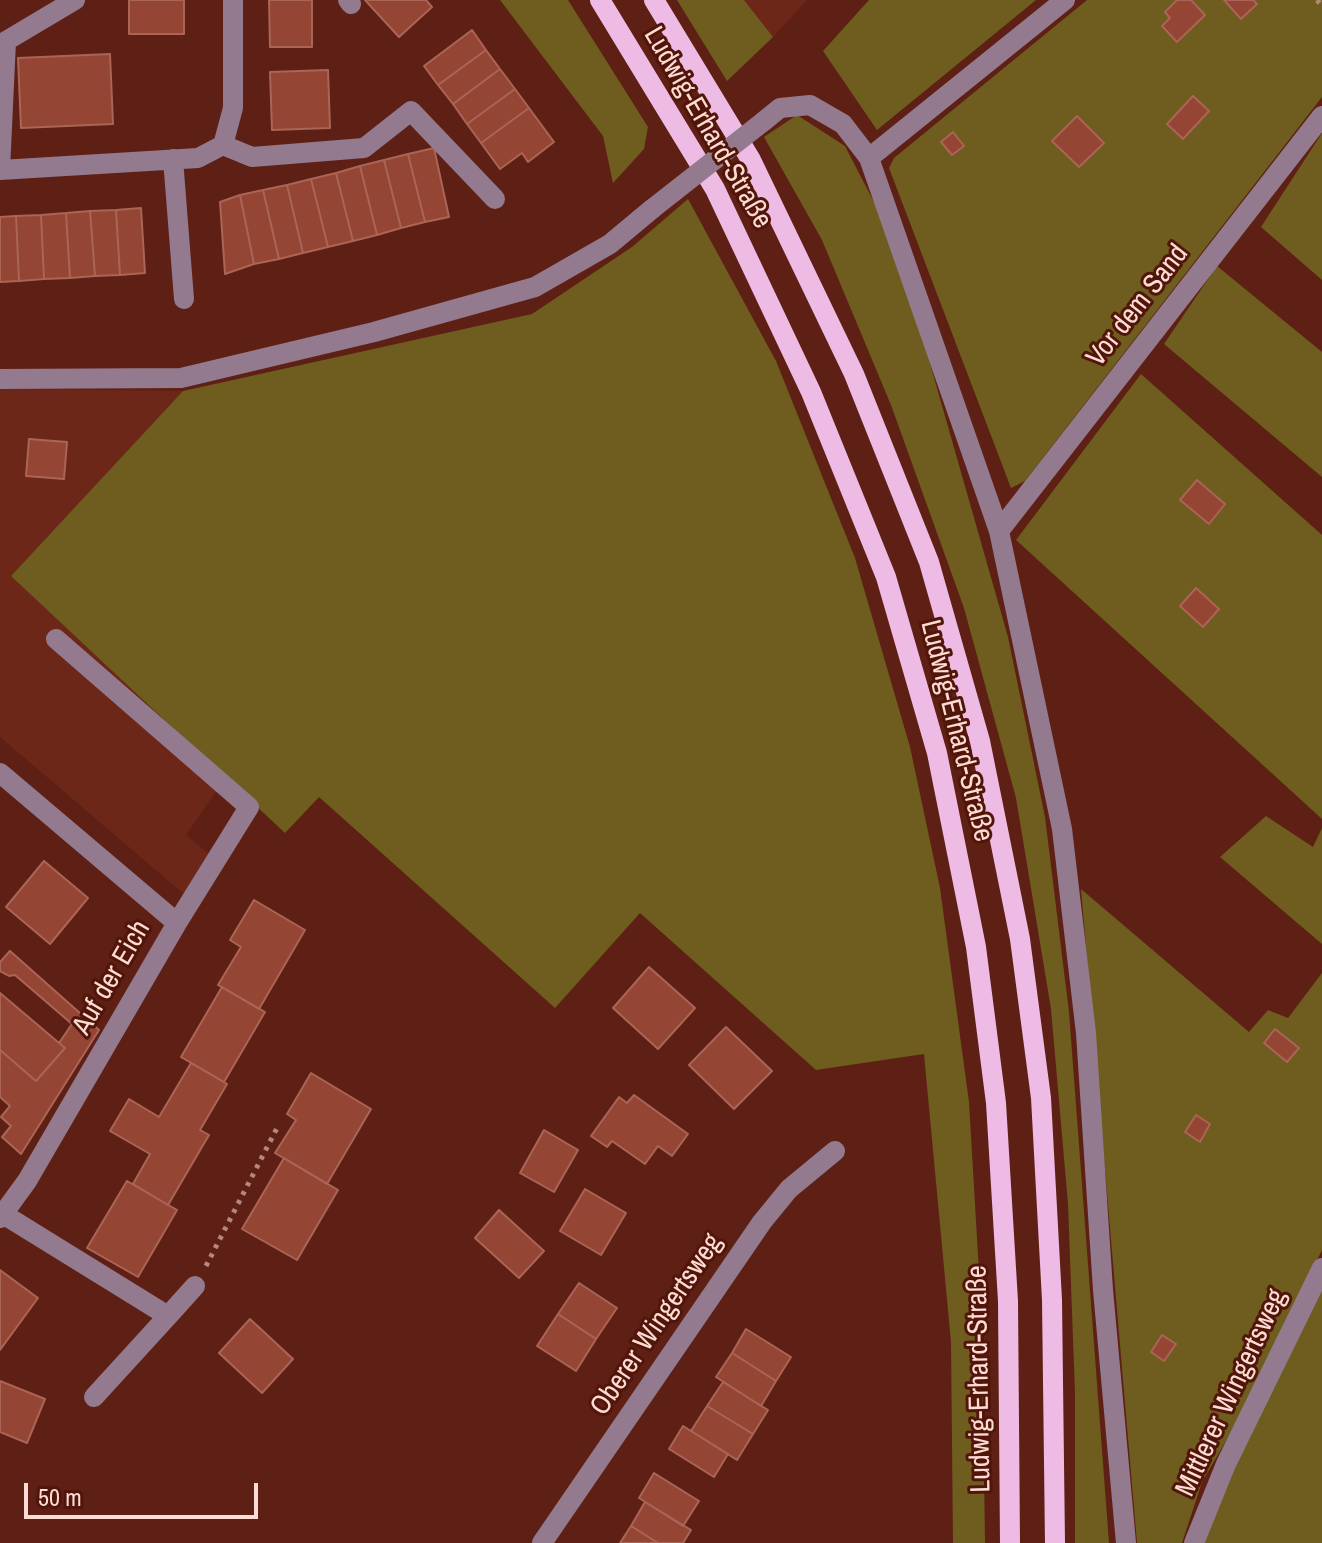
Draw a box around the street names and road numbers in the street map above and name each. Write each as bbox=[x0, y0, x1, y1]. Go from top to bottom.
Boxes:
street label: Ludwig-Erhard-Straße bbox=[636, 21, 778, 235]
street label: Vor dem Sand bbox=[1080, 238, 1196, 374]
street label: Ludwig-Erhard-Straße bbox=[912, 617, 1000, 845]
street label: Auf der Eich bbox=[66, 915, 158, 1041]
street label: Oberer Wingertsweg bbox=[584, 1228, 730, 1422]
street label: Ludwig-Erhard-Straße bbox=[961, 1265, 999, 1493]
street label: Mittlerer Wingertsweg bbox=[1169, 1284, 1295, 1502]

